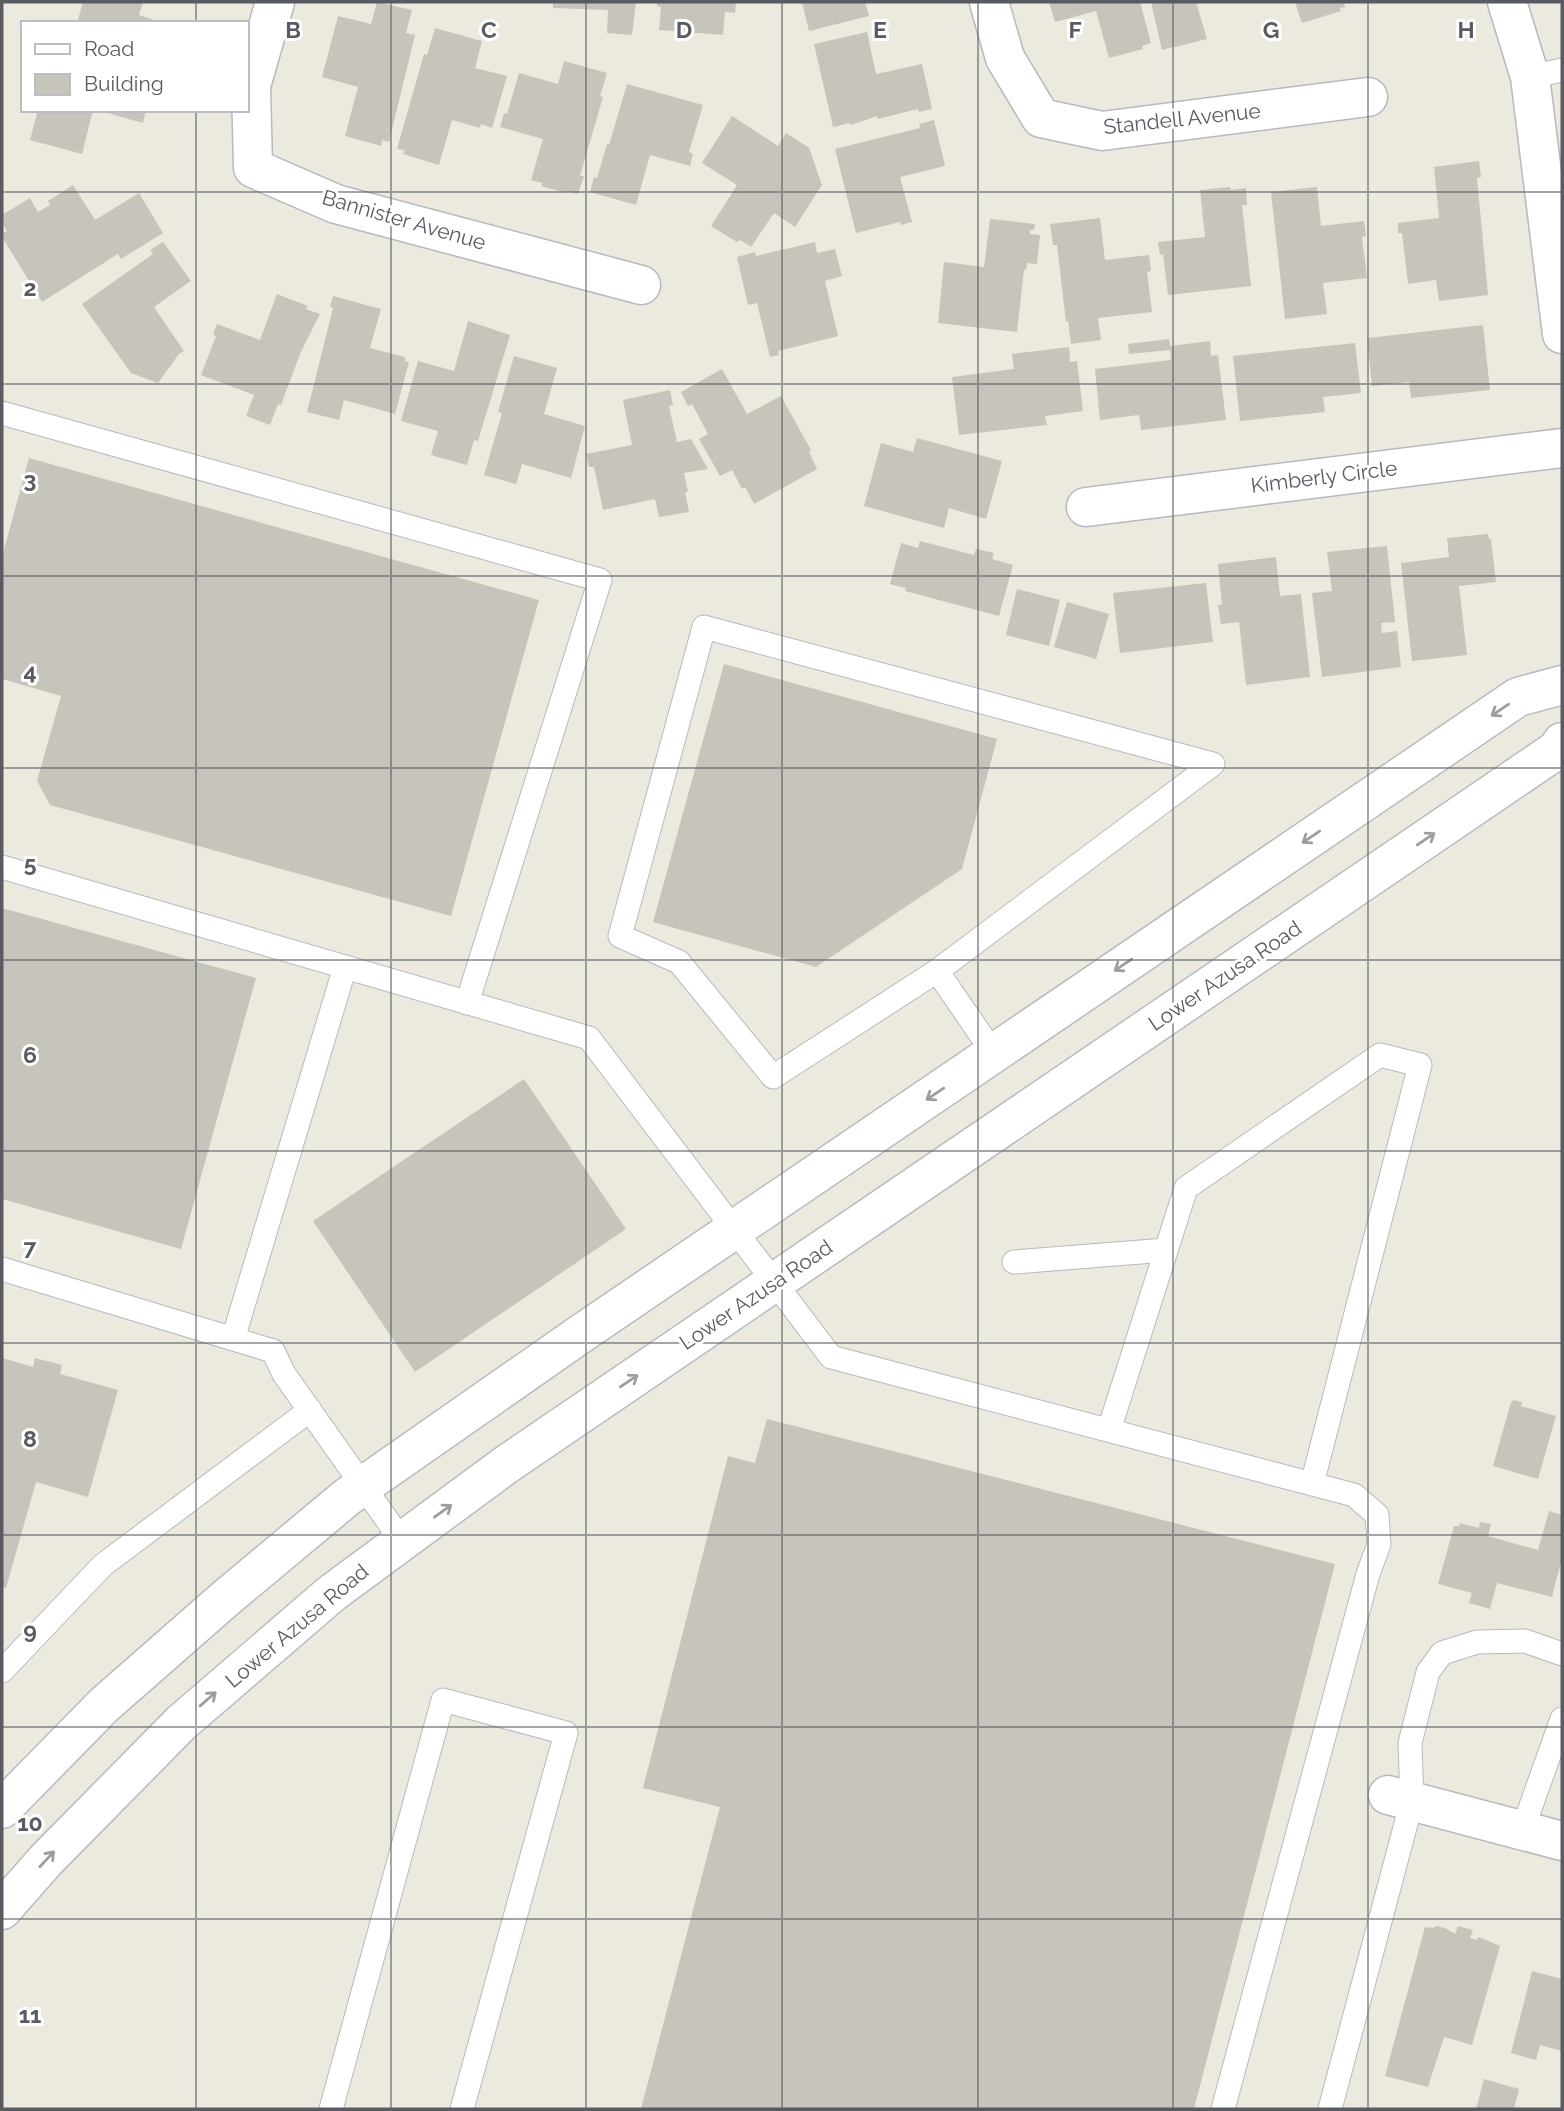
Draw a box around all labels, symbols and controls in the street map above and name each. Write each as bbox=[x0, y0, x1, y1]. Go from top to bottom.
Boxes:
text: B bbox=[285, 16, 301, 43]
text: C bbox=[481, 16, 497, 43]
text: D bbox=[676, 16, 692, 43]
text: E bbox=[873, 16, 887, 43]
text: F bbox=[1068, 16, 1082, 43]
text: G bbox=[1263, 16, 1279, 43]
text: H bbox=[1457, 16, 1475, 43]
legend bbox=[21, 21, 248, 112]
text: Road bbox=[84, 36, 134, 61]
text: Building bbox=[84, 71, 164, 96]
street label: Standell Avenue bbox=[1102, 98, 1262, 139]
street label: Bannister Avenue bbox=[319, 184, 489, 255]
text: 2 bbox=[24, 274, 36, 301]
street label: Kimberly Circle bbox=[1249, 455, 1398, 498]
text: 3 bbox=[24, 466, 36, 493]
text: 4 bbox=[23, 658, 37, 685]
one-way arrow bbox=[1490, 703, 1510, 717]
one-way arrow bbox=[1302, 830, 1321, 844]
one-way arrow bbox=[1416, 832, 1435, 846]
text: 5 bbox=[24, 850, 37, 877]
street label: Lower Azusa Road bbox=[1144, 915, 1306, 1036]
one-way arrow bbox=[1114, 958, 1133, 972]
text: 6 bbox=[23, 1041, 37, 1068]
one-way arrow bbox=[926, 1086, 945, 1101]
text: 7 bbox=[24, 1233, 37, 1260]
street label: Lower Azusa Road bbox=[675, 1234, 837, 1355]
one-way arrow bbox=[619, 1374, 639, 1388]
text: 8 bbox=[23, 1425, 37, 1452]
one-way arrow bbox=[433, 1504, 452, 1518]
street label: Lower Azusa Road bbox=[220, 1558, 373, 1693]
text: 9 bbox=[23, 1617, 37, 1644]
one-way arrow bbox=[199, 1691, 217, 1707]
text: 10 bbox=[17, 1809, 43, 1836]
one-way arrow bbox=[39, 1850, 55, 1868]
text: 11 bbox=[19, 2001, 41, 2028]

